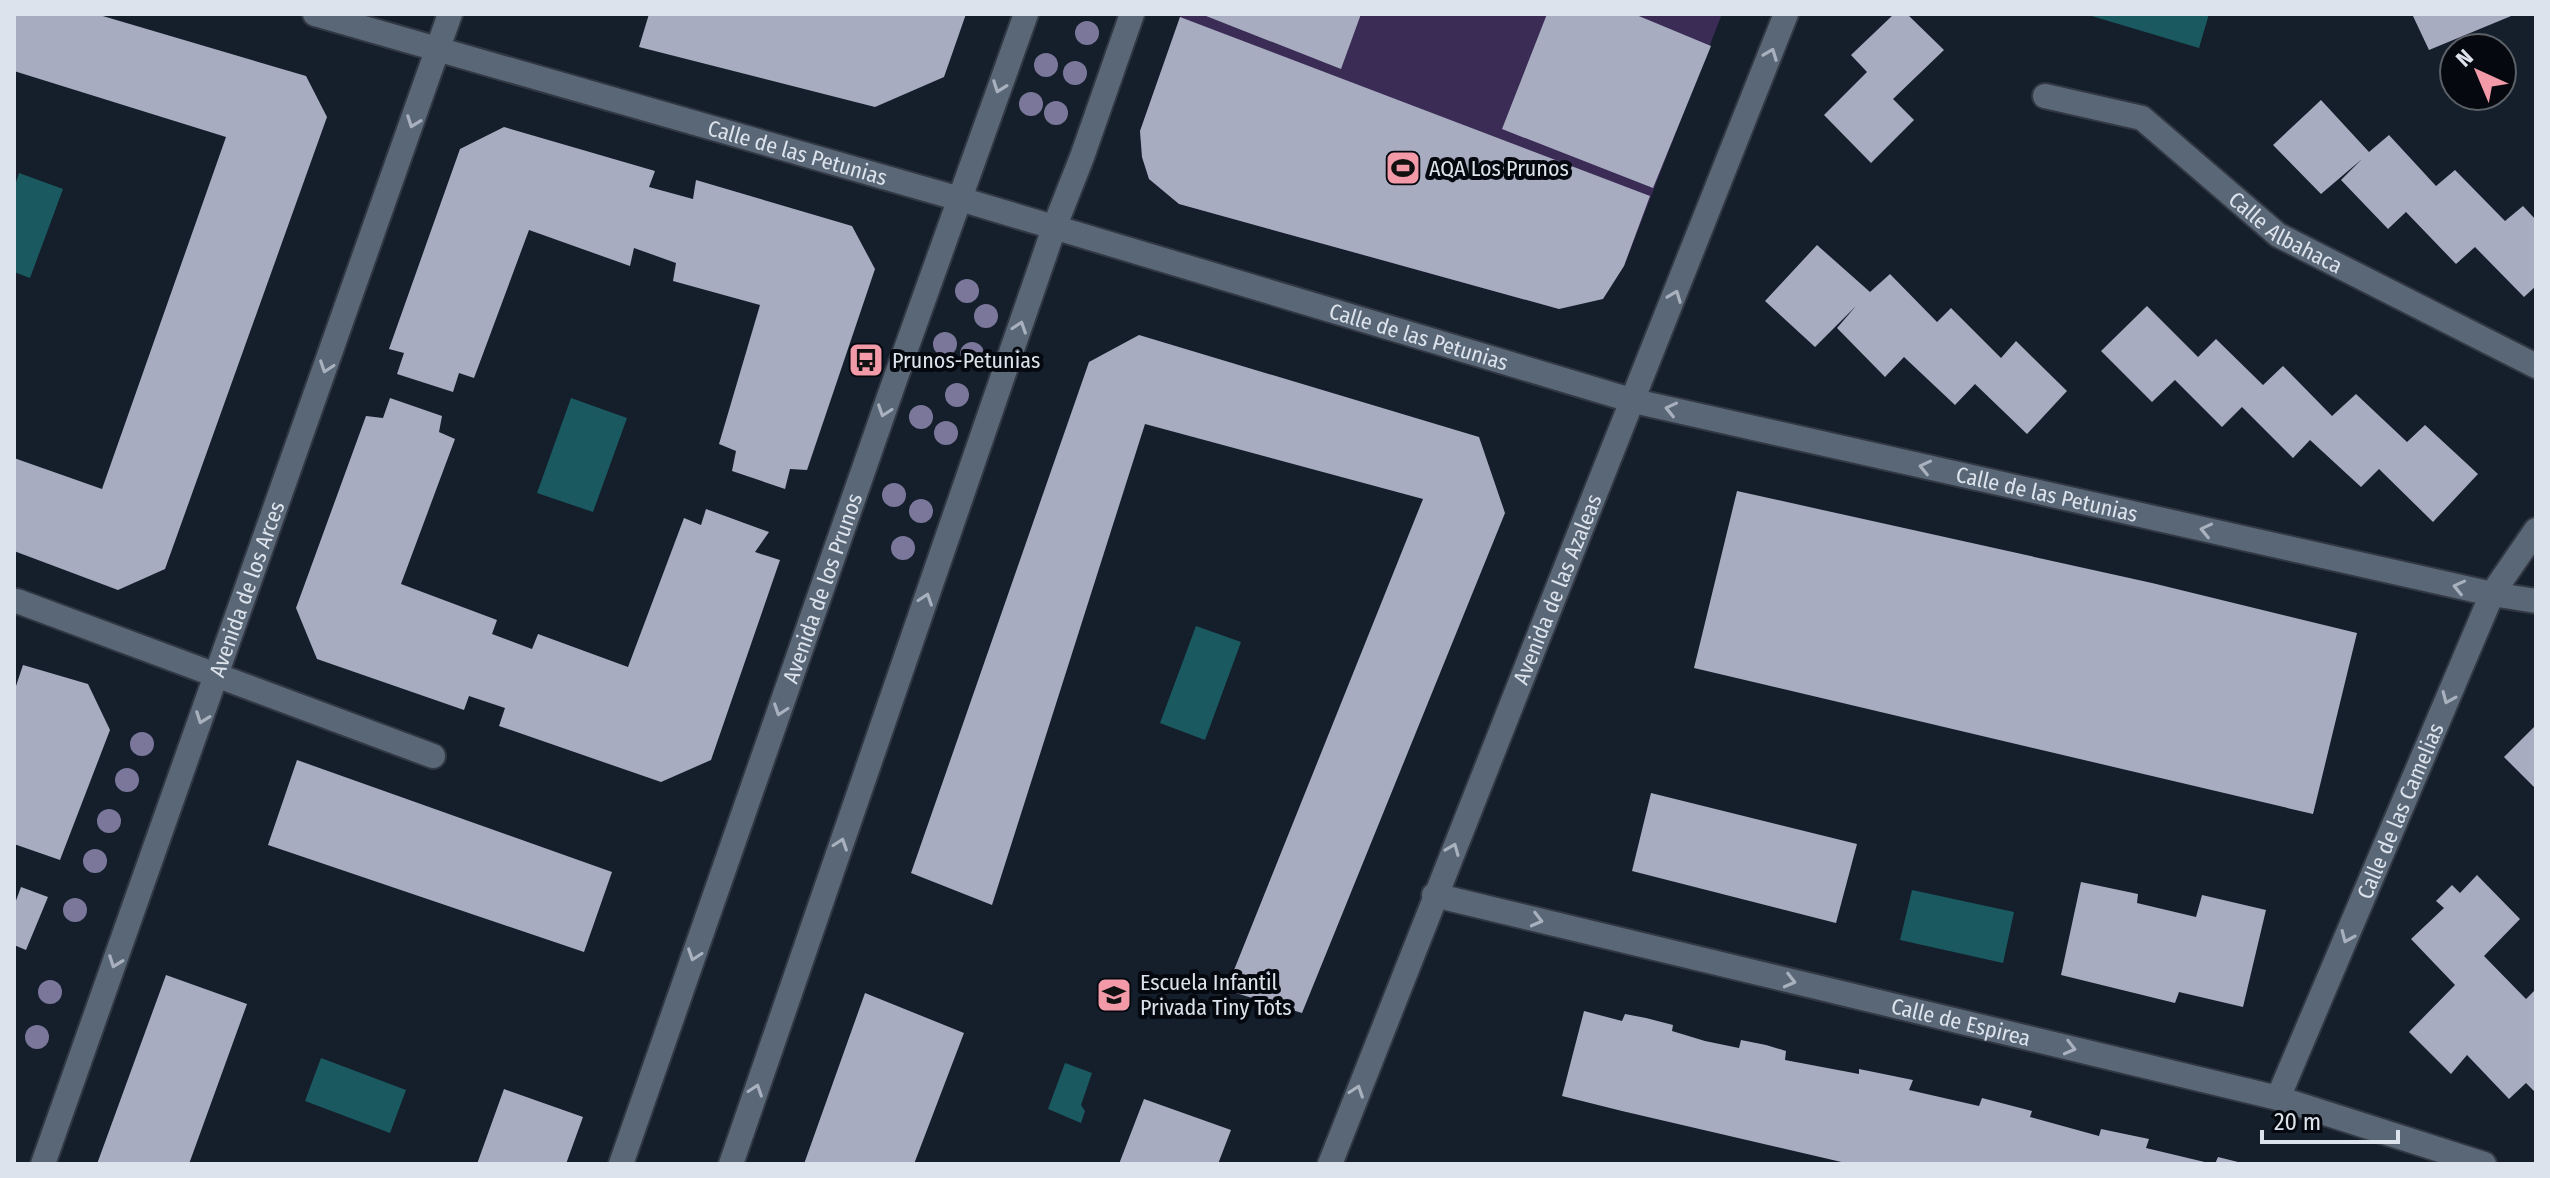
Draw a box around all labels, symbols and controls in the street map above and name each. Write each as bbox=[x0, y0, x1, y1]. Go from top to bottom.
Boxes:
north arrow bbox=[2438, 32, 2518, 112]
text: N bbox=[2450, 44, 2479, 72]
one-way arrow bbox=[1761, 48, 1777, 62]
one-way arrow bbox=[993, 80, 1009, 94]
one-way arrow bbox=[407, 114, 423, 128]
street label: Calle de las Petunias bbox=[705, 114, 890, 191]
sports icon: AQA Los Prunos bbox=[1384, 149, 1422, 187]
place label: AQA Los Prunos bbox=[1429, 155, 1569, 182]
street label: Calle Albahaca bbox=[2223, 185, 2347, 279]
one-way arrow bbox=[1665, 290, 1682, 304]
street label: Calle de las Petunias bbox=[1326, 297, 1512, 376]
one-way arrow bbox=[1010, 320, 1027, 334]
bus stop icon: Prunos-Petunias bbox=[847, 341, 885, 379]
place label: Prunos-Petunias bbox=[892, 347, 1040, 374]
one-way arrow bbox=[320, 359, 336, 373]
one-way arrow bbox=[1665, 401, 1679, 418]
one-way arrow bbox=[877, 404, 893, 418]
one-way arrow bbox=[1918, 459, 1932, 476]
street label: Calle de las Petunias bbox=[1954, 460, 2141, 527]
street label: Avenida de los Prunos bbox=[777, 489, 868, 687]
street label: Avenida de las Azaleas bbox=[1507, 490, 1607, 688]
street label: Avenida de los Arces bbox=[203, 497, 290, 681]
one-way arrow bbox=[2199, 522, 2213, 539]
one-way arrow bbox=[2453, 579, 2467, 596]
one-way arrow bbox=[916, 593, 932, 607]
one-way arrow bbox=[2441, 690, 2458, 704]
one-way arrow bbox=[773, 702, 789, 716]
one-way arrow bbox=[195, 710, 212, 724]
street label: Calle de las Camelias bbox=[2351, 719, 2449, 903]
one-way arrow bbox=[831, 838, 847, 852]
one-way arrow bbox=[1443, 843, 1460, 857]
one-way arrow bbox=[1530, 911, 1544, 928]
one-way arrow bbox=[2340, 929, 2356, 943]
one-way arrow bbox=[687, 947, 703, 961]
one-way arrow bbox=[108, 955, 124, 969]
place label: Escuela Infantil Privada Tiny Tots bbox=[1140, 969, 1292, 1021]
one-way arrow bbox=[1782, 972, 1796, 989]
school or university icon: Escuela Infantil Privada Tiny Tots bbox=[1095, 976, 1133, 1014]
street label: Calle de Espirea bbox=[1889, 992, 2033, 1052]
one-way arrow bbox=[2063, 1039, 2076, 1056]
one-way arrow bbox=[747, 1084, 763, 1098]
one-way arrow bbox=[1348, 1085, 1364, 1099]
scale bar bbox=[2262, 1094, 2398, 1144]
text: 20 m bbox=[2274, 1108, 2321, 1136]

